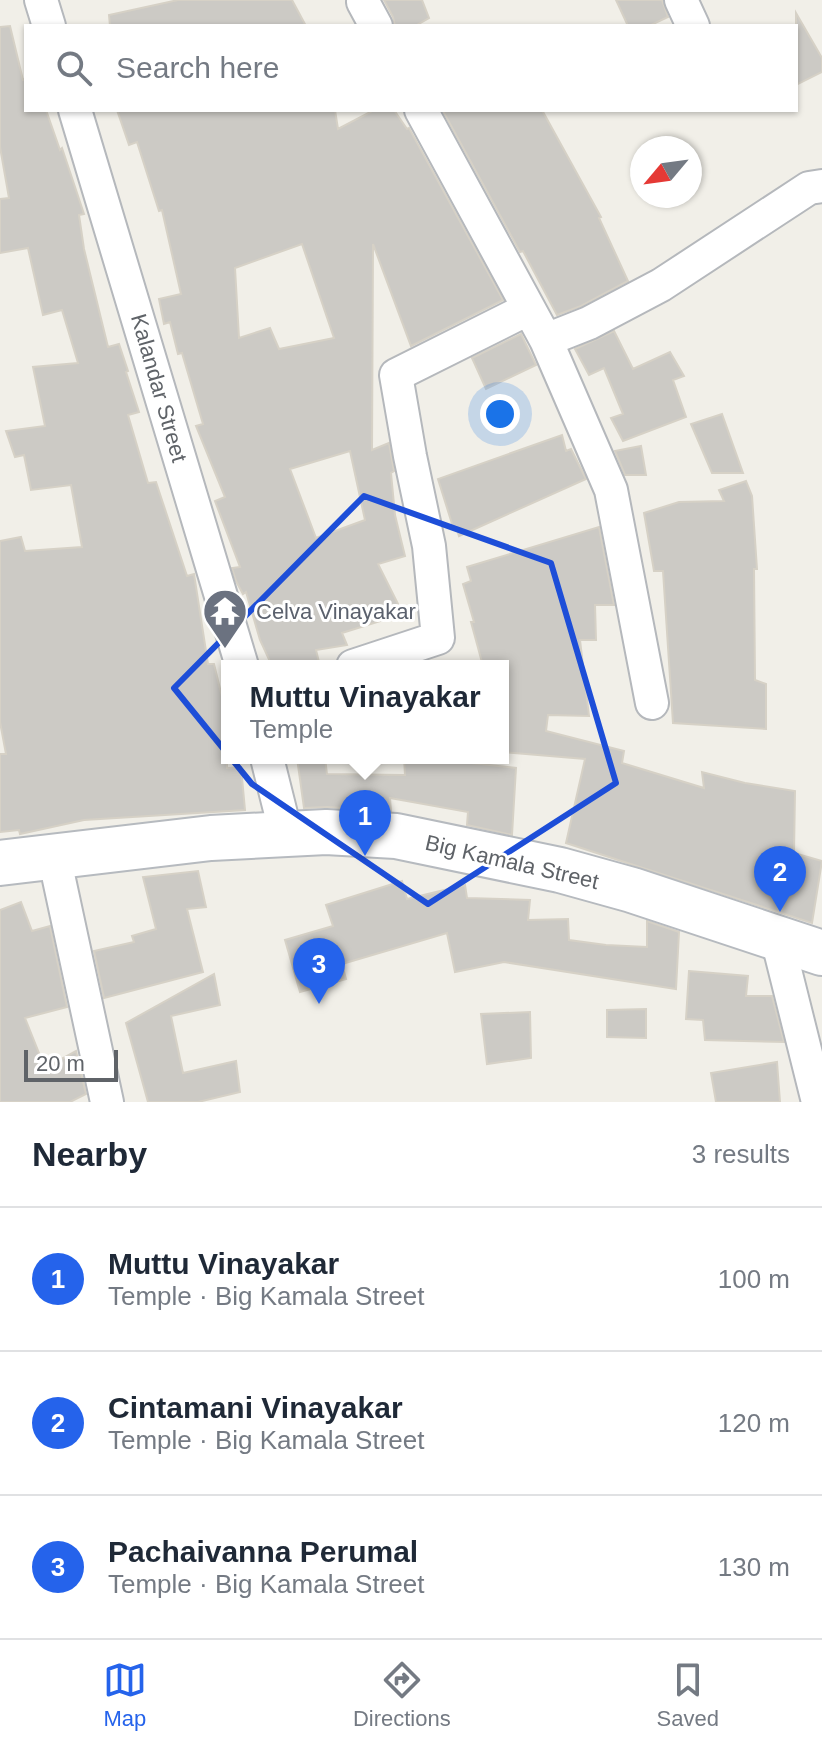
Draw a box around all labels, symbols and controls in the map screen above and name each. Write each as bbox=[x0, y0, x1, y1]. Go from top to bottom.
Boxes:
search box bbox=[24, 24, 798, 112]
icon: search bbox=[52, 46, 96, 90]
text: Search here bbox=[116, 51, 279, 84]
north arrow bbox=[630, 136, 702, 208]
street label: Kalandar Street bbox=[126, 311, 192, 465]
your location bbox=[480, 394, 520, 434]
temple icon: Celva Vinayakar bbox=[201, 587, 249, 650]
place label: Celva Vinayakar bbox=[256, 599, 416, 624]
popup bbox=[221, 660, 509, 764]
text: Muttu Vinayakar bbox=[249, 680, 481, 713]
text: Temple bbox=[249, 714, 333, 744]
pin: 1 bbox=[339, 790, 391, 856]
street label: Big Kamala Street bbox=[423, 830, 601, 894]
pin: 2 bbox=[754, 846, 806, 912]
pin: 3 bbox=[293, 938, 345, 1004]
scale bar bbox=[24, 1046, 118, 1082]
text: 20 m bbox=[36, 1051, 85, 1076]
text: Nearby bbox=[32, 1135, 147, 1173]
text: 3 results bbox=[692, 1139, 790, 1169]
text: Muttu Vinayakar bbox=[108, 1247, 339, 1280]
text: 1 bbox=[51, 1264, 65, 1294]
text: 100 m bbox=[718, 1264, 790, 1294]
text: Temple · Big Kamala Street bbox=[108, 1281, 424, 1311]
text: Cintamani Vinayakar bbox=[108, 1391, 403, 1424]
text: 2 bbox=[51, 1408, 65, 1438]
text: 120 m bbox=[718, 1408, 790, 1438]
text: Temple · Big Kamala Street bbox=[108, 1425, 424, 1455]
text: Pachaivanna Perumal bbox=[108, 1535, 418, 1568]
text: 3 bbox=[51, 1552, 65, 1582]
text: 130 m bbox=[718, 1552, 790, 1582]
text: Temple · Big Kamala Street bbox=[108, 1569, 424, 1599]
tab: Map bbox=[103, 1658, 147, 1732]
tab: Directions bbox=[353, 1658, 451, 1732]
tab: Saved bbox=[657, 1658, 719, 1732]

